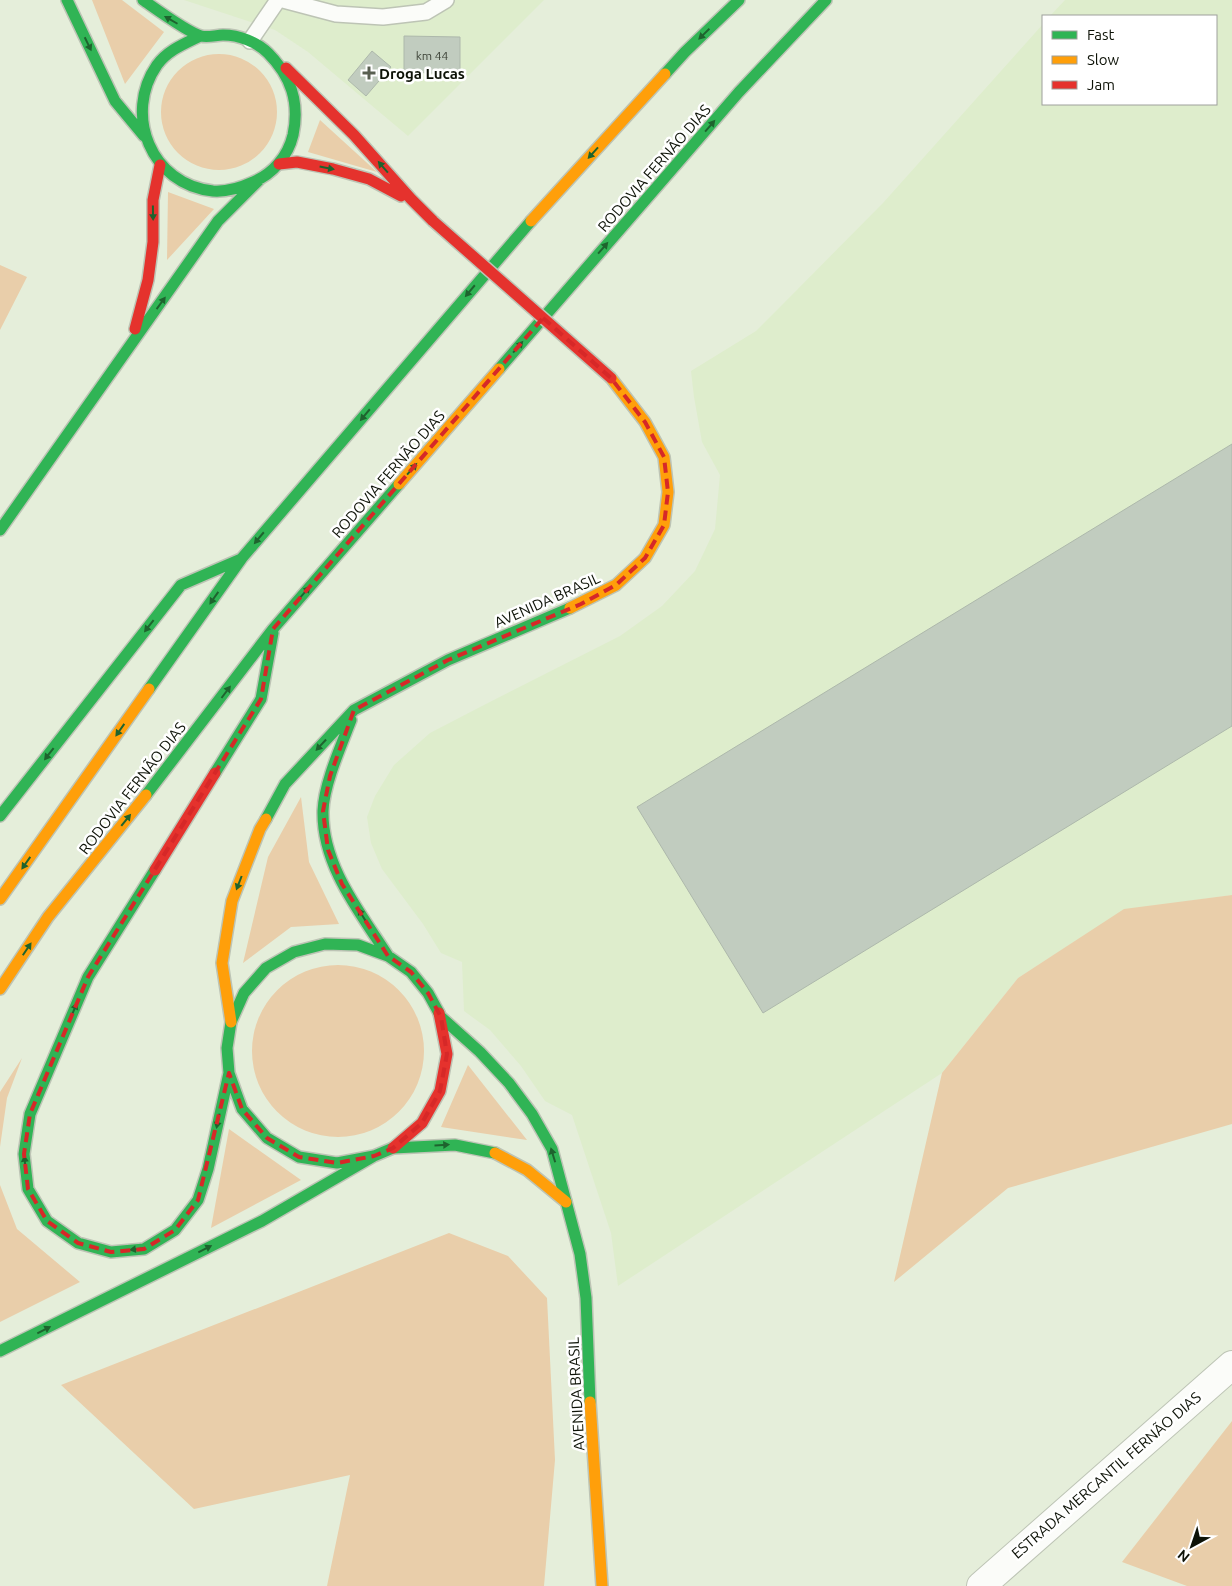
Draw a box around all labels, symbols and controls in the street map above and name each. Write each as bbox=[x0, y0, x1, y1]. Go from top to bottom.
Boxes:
one-way arrow bbox=[164, 15, 178, 24]
legend bbox=[1042, 15, 1217, 105]
text: Fast bbox=[1087, 26, 1115, 43]
one-way arrow bbox=[698, 28, 710, 40]
one-way arrow bbox=[84, 37, 92, 51]
house number: km 44 bbox=[416, 49, 449, 62]
text: Slow bbox=[1087, 51, 1120, 68]
place label: Droga Lucas bbox=[379, 65, 465, 82]
marker: Droga Lucas bbox=[363, 67, 375, 79]
text: Jam bbox=[1087, 76, 1115, 93]
street label: RODOVIA FERNÃO DIAS bbox=[594, 101, 714, 235]
one-way arrow bbox=[704, 120, 716, 132]
one-way arrow bbox=[587, 146, 599, 158]
one-way arrow bbox=[377, 161, 389, 173]
one-way arrow bbox=[319, 164, 335, 172]
one-way arrow bbox=[149, 205, 157, 221]
one-way arrow bbox=[597, 243, 609, 255]
one-way arrow bbox=[465, 285, 476, 297]
one-way arrow bbox=[156, 296, 166, 310]
one-way arrow bbox=[513, 340, 524, 353]
street label: RODOVIA FERNÃO DIAS bbox=[328, 407, 448, 541]
one-way arrow bbox=[359, 408, 370, 421]
one-way arrow bbox=[406, 463, 417, 476]
one-way arrow bbox=[253, 532, 265, 544]
street label: AVENIDA BRASIL bbox=[492, 569, 603, 631]
one-way arrow bbox=[300, 586, 311, 599]
one-way arrow bbox=[209, 591, 219, 605]
one-way arrow bbox=[143, 619, 154, 632]
one-way arrow bbox=[221, 685, 231, 698]
street label: RODOVIA FERNÃO DIAS bbox=[75, 718, 189, 857]
one-way arrow bbox=[115, 723, 125, 737]
one-way arrow bbox=[315, 739, 327, 751]
one-way arrow bbox=[43, 747, 54, 760]
one-way arrow bbox=[121, 814, 132, 827]
one-way arrow bbox=[20, 856, 31, 869]
one-way arrow bbox=[235, 876, 243, 891]
one-way arrow bbox=[357, 908, 367, 922]
one-way arrow bbox=[22, 942, 32, 955]
one-way arrow bbox=[70, 1002, 78, 1017]
one-way arrow bbox=[214, 1114, 222, 1129]
one-way arrow bbox=[434, 1141, 450, 1149]
one-way arrow bbox=[549, 1148, 557, 1163]
one-way arrow bbox=[21, 1155, 29, 1171]
one-way arrow bbox=[197, 1245, 212, 1253]
one-way arrow bbox=[129, 1246, 145, 1254]
one-way arrow bbox=[36, 1325, 51, 1334]
street label: AVENIDA BRASIL bbox=[565, 1336, 587, 1451]
street label: ESTRADA MERCANTIL FERNÃO DIAS bbox=[1008, 1388, 1204, 1562]
north arrow bbox=[1167, 1521, 1217, 1571]

